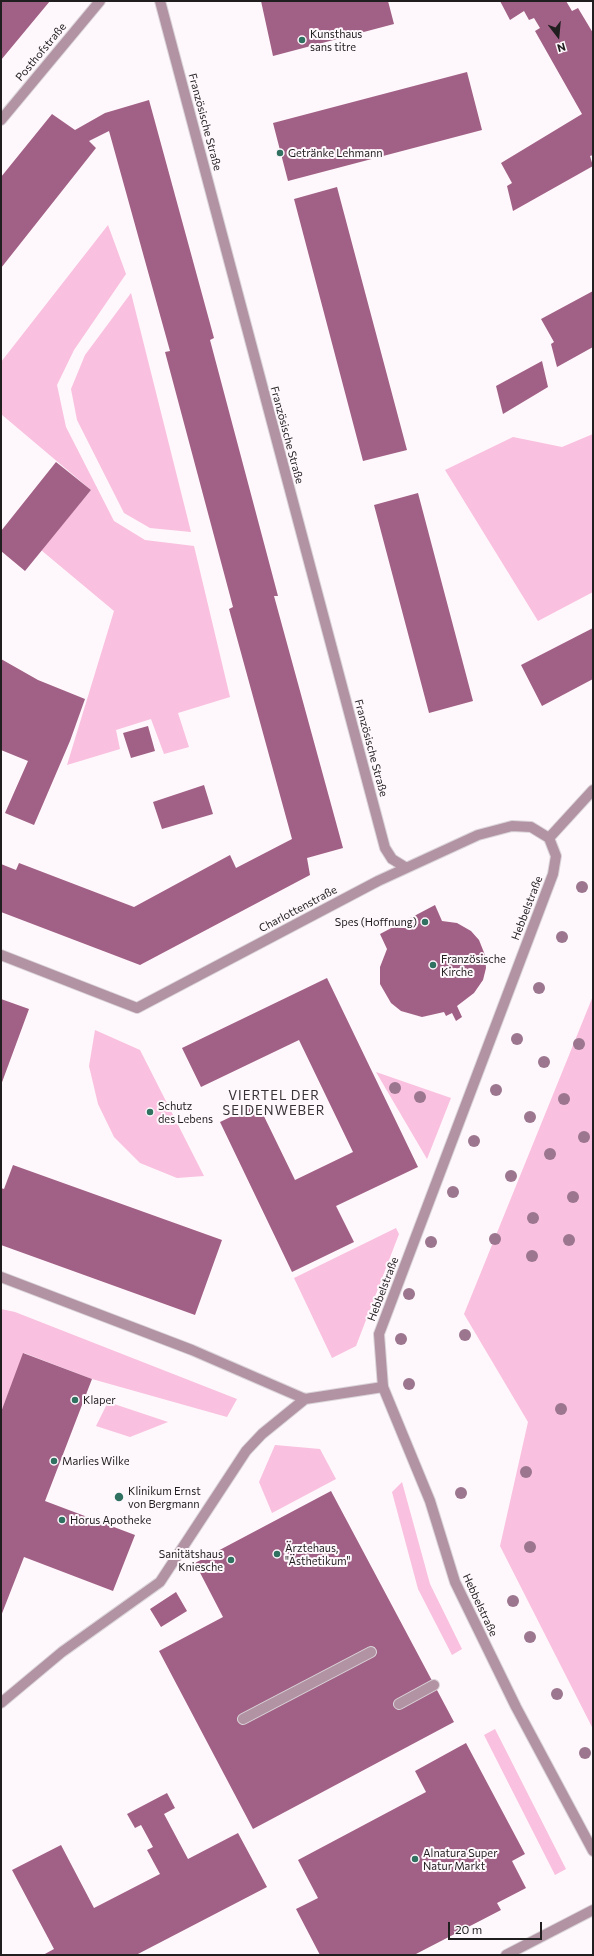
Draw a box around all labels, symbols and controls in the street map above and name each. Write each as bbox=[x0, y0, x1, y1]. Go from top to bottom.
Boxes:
north arrow bbox=[538, 16, 578, 56]
street label: Posthofstraße bbox=[13, 20, 69, 84]
place label: Kunsthaus sans titre bbox=[310, 27, 362, 53]
marker: Kunsthaus sans titre bbox=[297, 35, 307, 45]
text: N bbox=[556, 41, 567, 55]
street label: Französische Straße bbox=[186, 72, 224, 172]
place label: Getränke Lehmann bbox=[288, 146, 383, 160]
marker: Getränke Lehmann bbox=[275, 148, 285, 158]
street label: Französische Straße bbox=[268, 385, 306, 485]
street label: Französische Straße bbox=[352, 698, 390, 798]
street label: Hebbelstraße bbox=[509, 874, 545, 942]
street label: Charlottenstraße bbox=[257, 883, 339, 935]
place label: Spes (Hoffnung) bbox=[335, 915, 417, 929]
marker: Spes (Hoffnung) bbox=[420, 917, 430, 927]
place label: Französische Kirche bbox=[441, 952, 506, 978]
marker: Französische Kirche bbox=[428, 960, 438, 970]
district label: VIERTEL DER SEIDENWEBER bbox=[223, 1088, 325, 1119]
place label: Schutz des Lebens bbox=[158, 1099, 213, 1125]
marker: Schutz des Lebens bbox=[145, 1107, 155, 1117]
street label: Hebbelstraße bbox=[365, 1255, 401, 1323]
place label: Klaper bbox=[83, 1393, 116, 1407]
marker: Klaper bbox=[70, 1395, 80, 1405]
place label: Marlies Wilke bbox=[62, 1454, 129, 1468]
marker: Marlies Wilke bbox=[49, 1456, 59, 1466]
place label: Klinikum Ernst von Bergmann bbox=[128, 1484, 201, 1510]
marker: Klinikum Ernst von Bergmann bbox=[113, 1491, 125, 1503]
place label: Horus Apotheke bbox=[70, 1513, 151, 1527]
marker: Horus Apotheke bbox=[57, 1515, 67, 1525]
place label: Ärztehaus, "Ästhetikum" bbox=[285, 1541, 351, 1567]
place label: Sanitätshaus Kniesche bbox=[159, 1547, 223, 1573]
marker: Ärztehaus, "Ästhetikum" bbox=[272, 1549, 282, 1559]
marker: Sanitätshaus Kniesche bbox=[226, 1555, 236, 1565]
street label: Hebbelstraße bbox=[460, 1572, 500, 1638]
place label: Alnatura Super Natur Markt bbox=[423, 1846, 498, 1872]
marker: Alnatura Super Natur Markt bbox=[410, 1854, 420, 1864]
scale bar bbox=[450, 1914, 544, 1940]
text: 20 m bbox=[455, 1922, 482, 1936]

